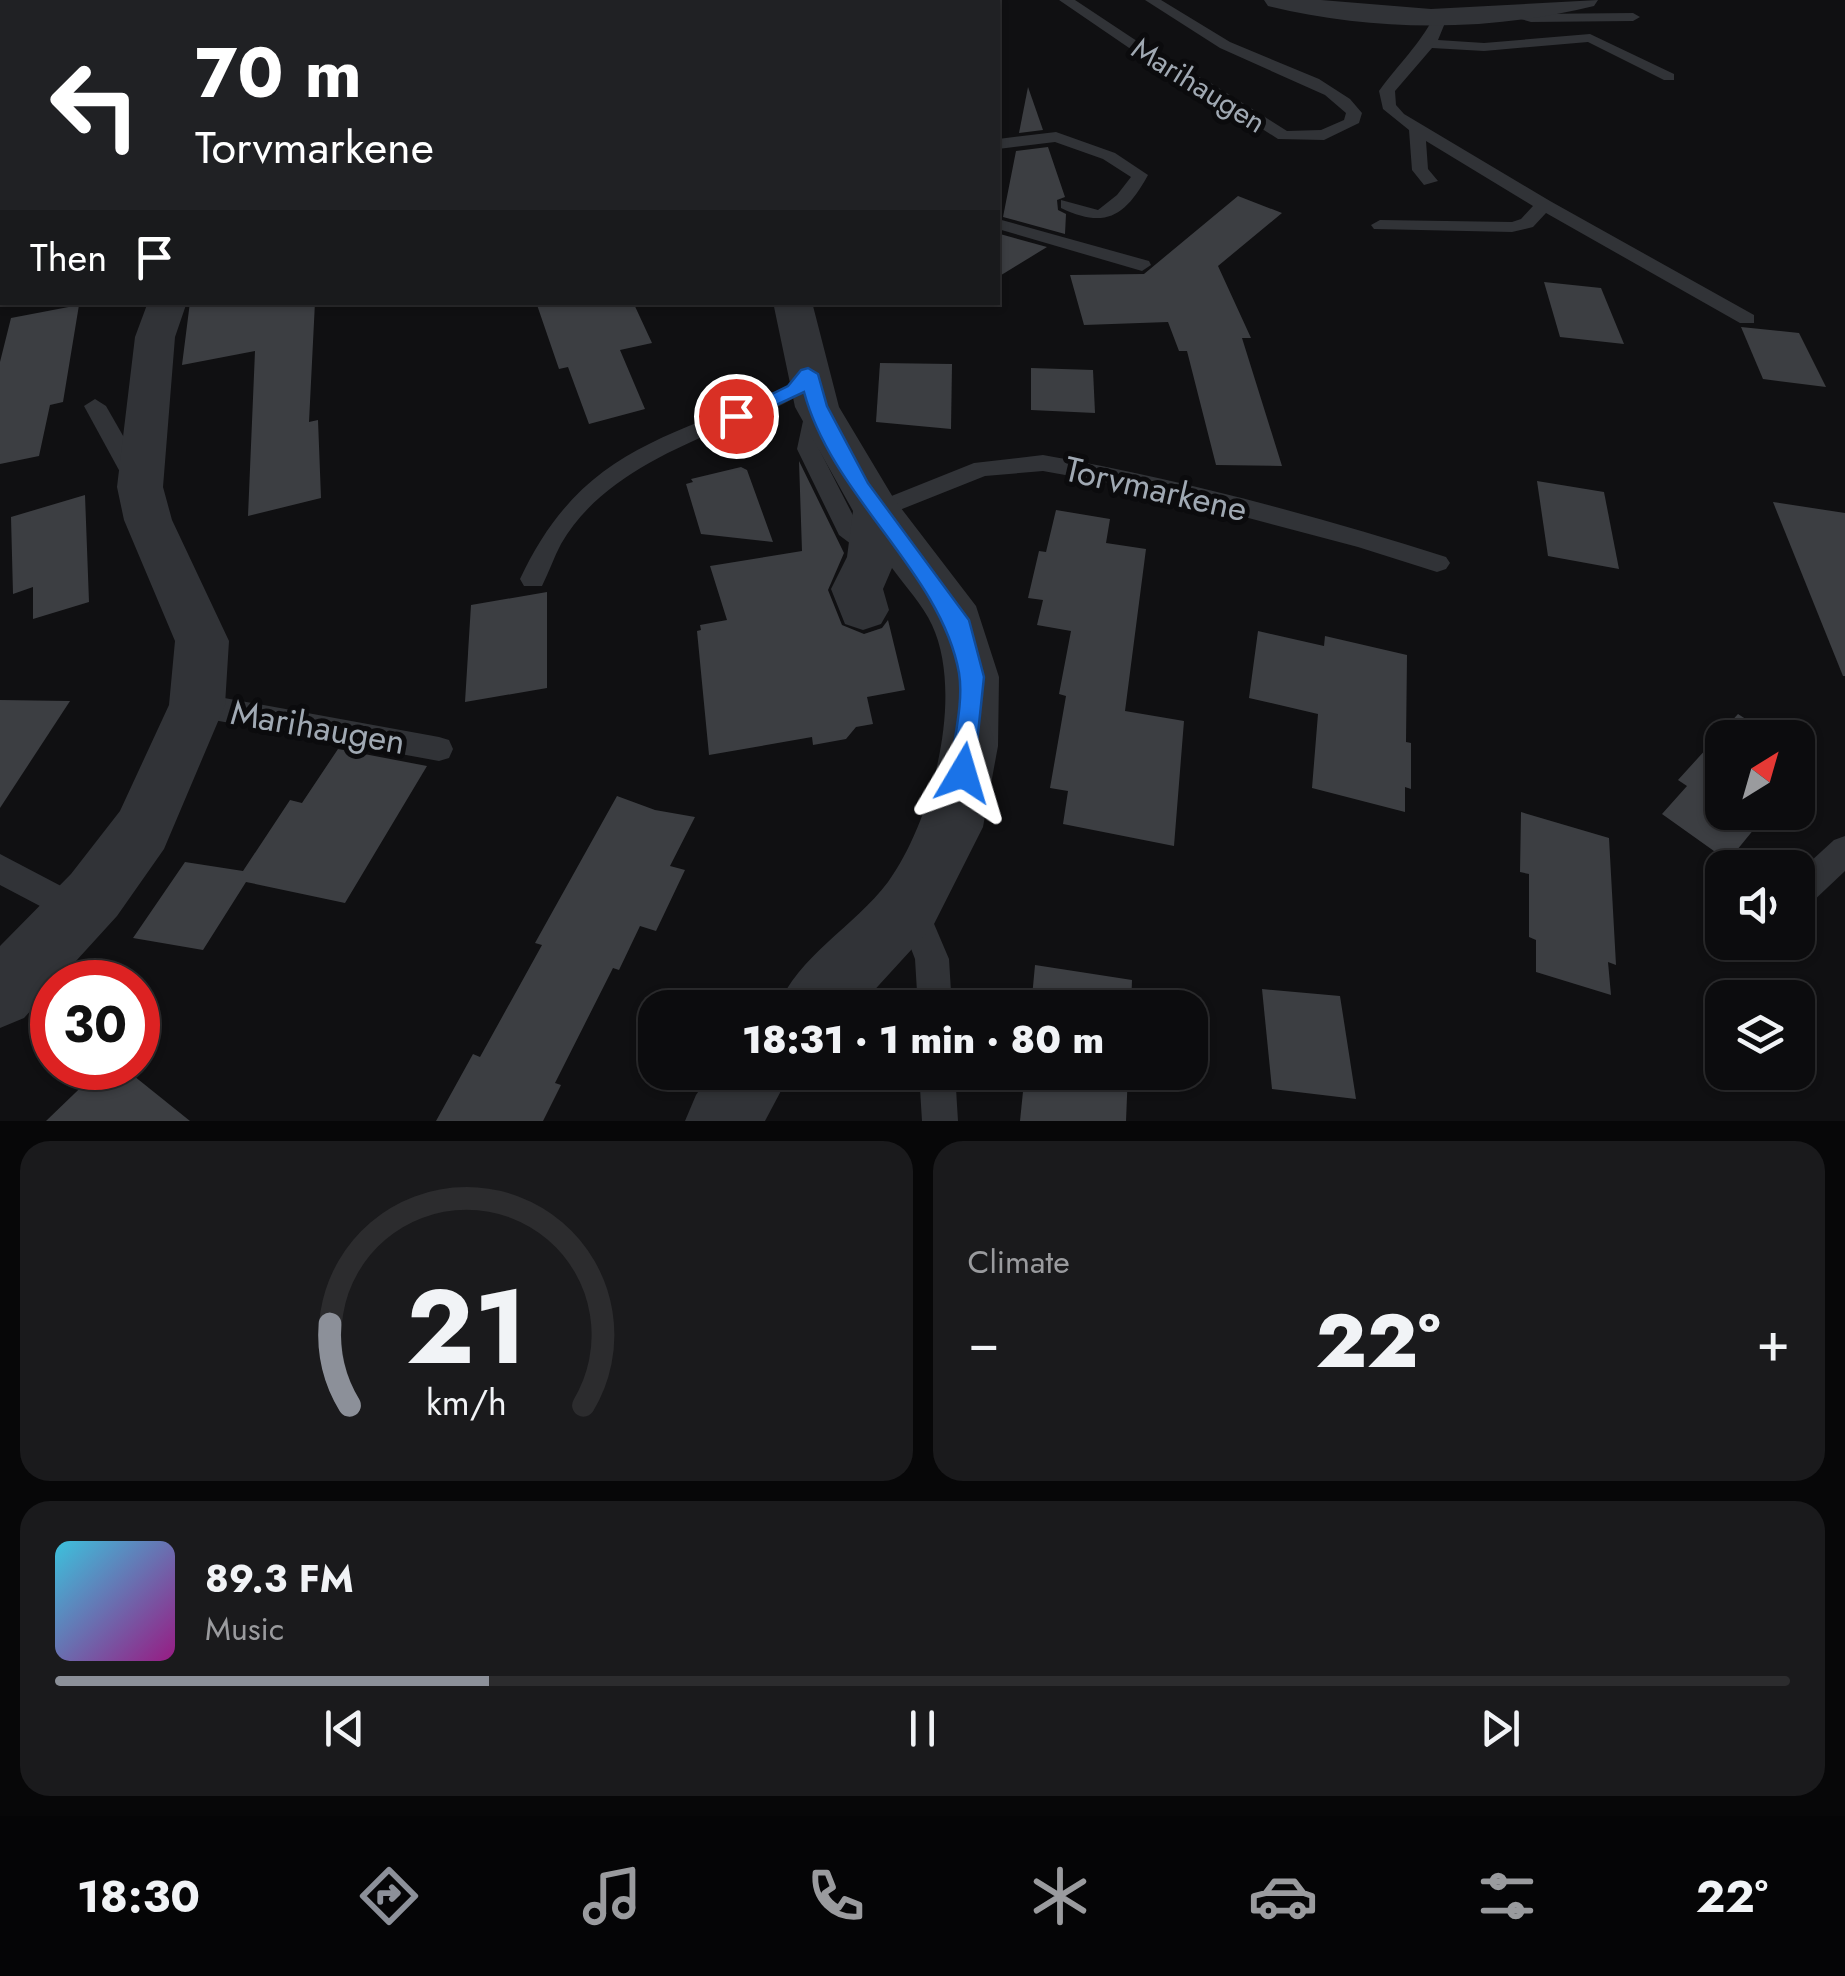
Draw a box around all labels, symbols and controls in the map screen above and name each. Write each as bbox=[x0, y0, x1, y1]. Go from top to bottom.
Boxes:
text: 70 m bbox=[195, 22, 362, 123]
street label: Marihaugen bbox=[1124, 27, 1274, 143]
icon: left bbox=[30, 40, 160, 170]
text: Torvmarkene bbox=[195, 115, 434, 180]
text: Then bbox=[30, 230, 107, 285]
icon: arrive bbox=[127, 230, 182, 285]
pin bbox=[694, 374, 779, 459]
icon: arrive bbox=[709, 389, 764, 444]
street label: Torvmarkene bbox=[1060, 444, 1252, 534]
street label: Marihaugen bbox=[227, 687, 409, 767]
north arrow bbox=[1705, 720, 1815, 830]
map controls bbox=[1705, 720, 1815, 1090]
position arrow bbox=[911, 721, 1015, 825]
button: sound bbox=[1705, 850, 1815, 960]
speed limit sign: 30 bbox=[30, 960, 160, 1090]
button: layers bbox=[1705, 980, 1815, 1090]
text: 18:31 · 1 min · 80 m bbox=[742, 1012, 1104, 1067]
text: Climate bbox=[968, 1239, 1070, 1285]
text: 21 bbox=[406, 1252, 527, 1402]
text: 22° bbox=[1316, 1287, 1441, 1395]
text: − bbox=[968, 1302, 1000, 1382]
text: + bbox=[1756, 1302, 1790, 1382]
text: km/h bbox=[426, 1377, 507, 1428]
text: 89.3 FM bbox=[205, 1551, 354, 1606]
text: Music bbox=[205, 1606, 284, 1652]
icon: previous bbox=[317, 1701, 372, 1756]
icon: pause bbox=[895, 1701, 950, 1756]
icon: next bbox=[1473, 1701, 1528, 1756]
icon: directions bbox=[354, 1861, 424, 1931]
icon: music bbox=[577, 1861, 647, 1931]
icon: phone bbox=[801, 1861, 871, 1931]
icon: climate bbox=[1025, 1861, 1095, 1931]
icon: car bbox=[1248, 1861, 1318, 1931]
icon: filters bbox=[1472, 1861, 1542, 1931]
text: 18:30 bbox=[77, 1864, 200, 1929]
text: 22° bbox=[1696, 1864, 1768, 1929]

